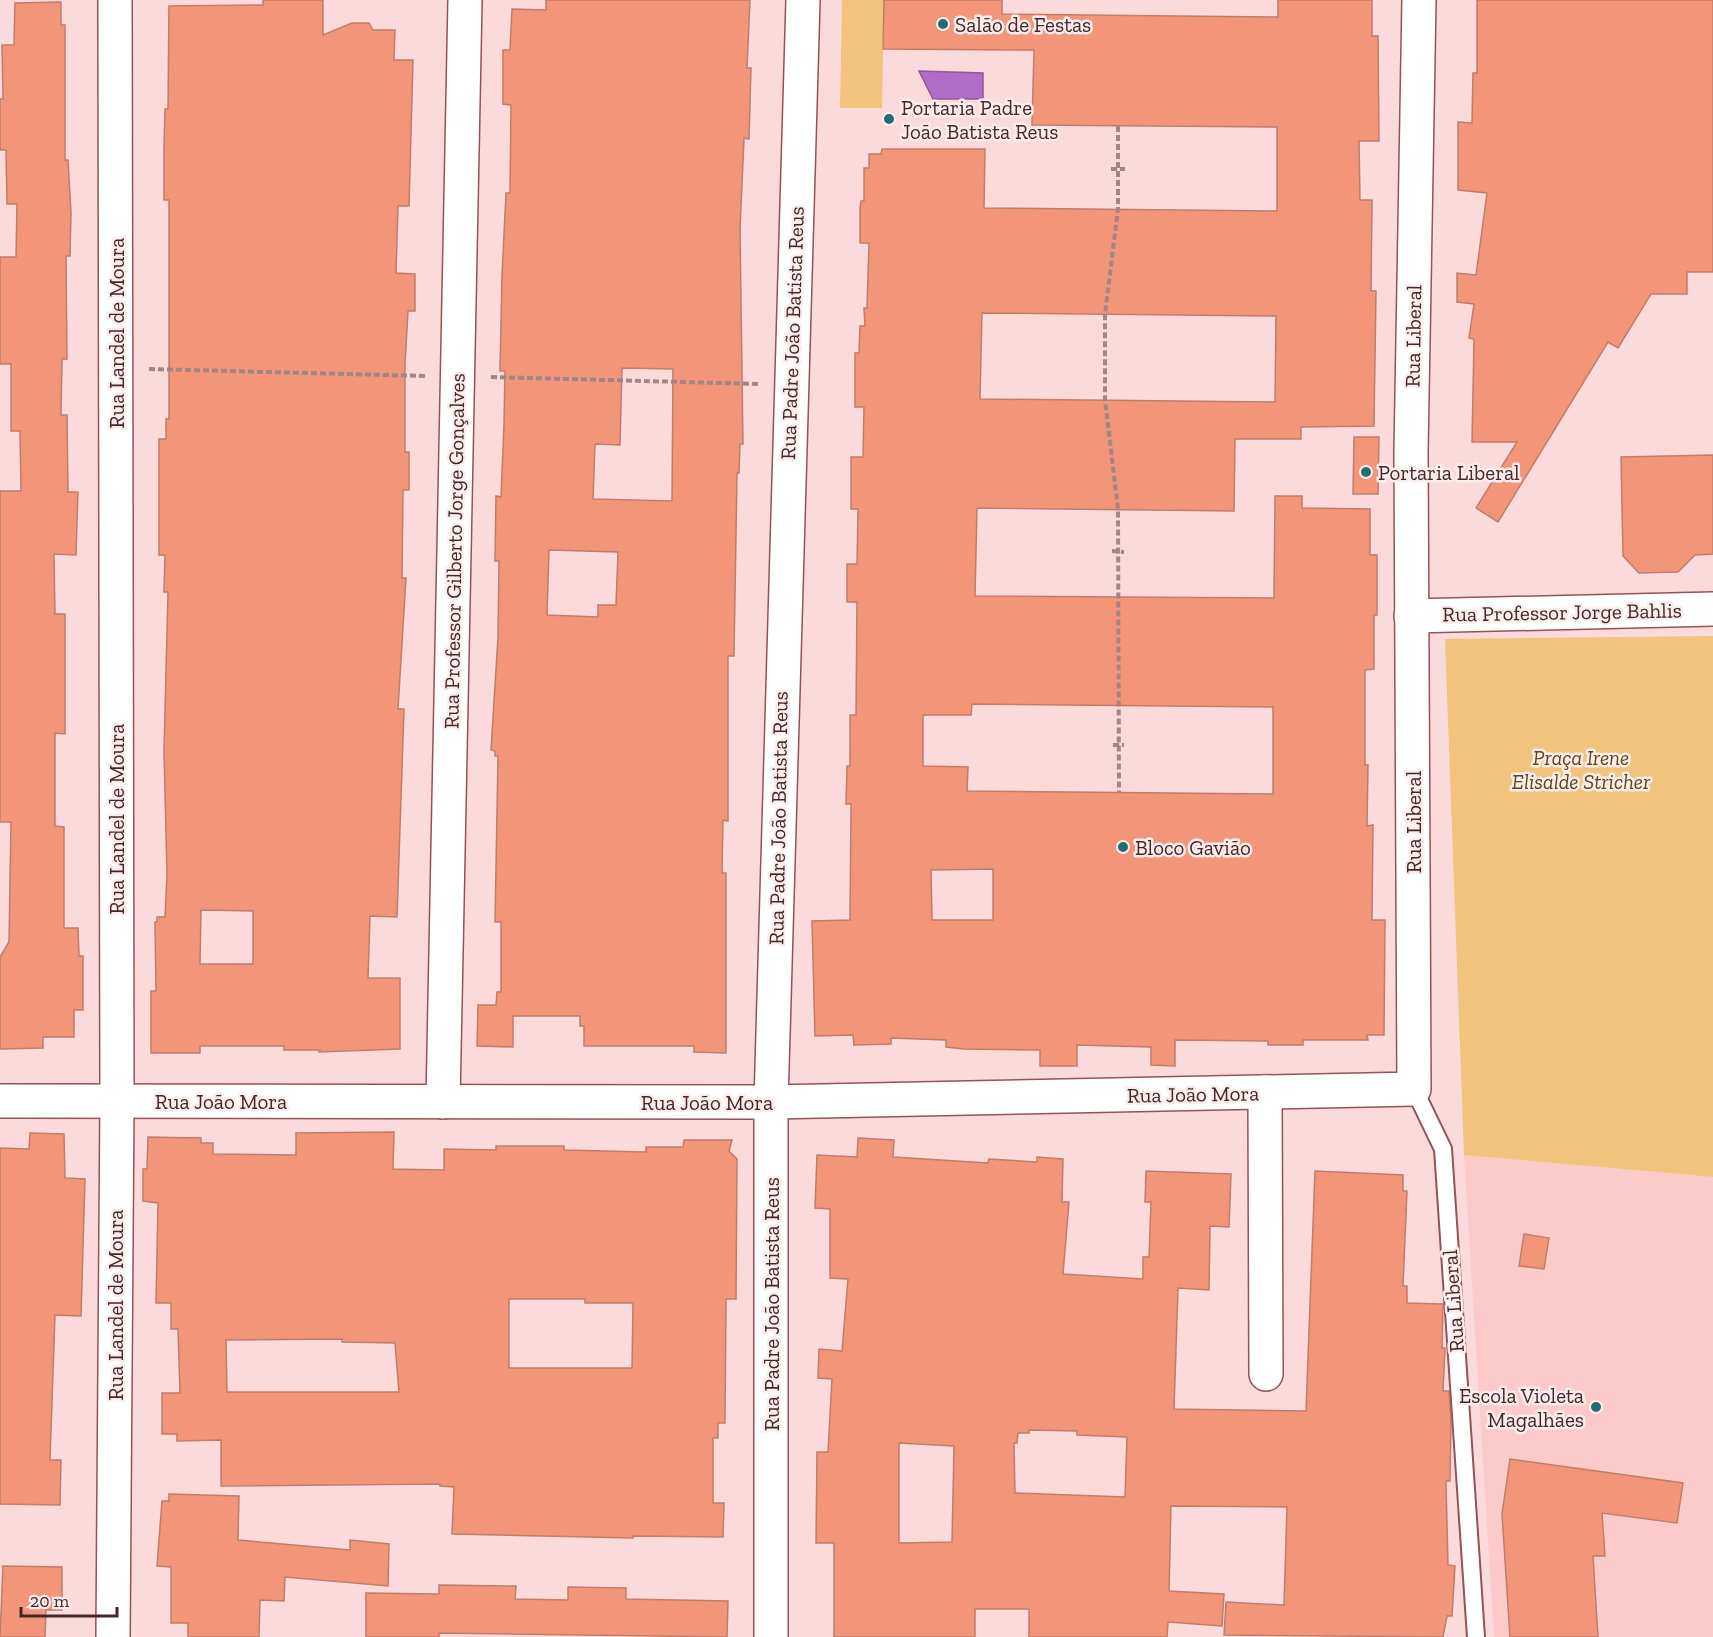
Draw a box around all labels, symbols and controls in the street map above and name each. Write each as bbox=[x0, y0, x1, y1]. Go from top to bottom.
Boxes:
place label: Salão de Festas bbox=[955, 12, 1091, 37]
marker: Salão de Festas bbox=[936, 17, 950, 31]
place label: Portaria Padre João Batista Reus bbox=[901, 95, 1058, 144]
marker: Portaria Padre João Batista Reus bbox=[882, 112, 896, 126]
street label: Rua Padre João Batista Reus bbox=[775, 206, 809, 460]
street label: Rua Landel de Moura bbox=[104, 238, 129, 428]
street label: Rua Liberal bbox=[1400, 284, 1426, 388]
street label: Rua Professor Gilberto Jorge Gonçalves bbox=[438, 373, 470, 729]
place label: Portaria Liberal bbox=[1378, 460, 1520, 485]
marker: Portaria Liberal bbox=[1359, 465, 1373, 479]
street label: Rua Professor Jorge Bahlis bbox=[1442, 597, 1682, 627]
street label: Rua Padre João Batista Reus bbox=[763, 691, 793, 945]
street label: Rua Landel de Moura bbox=[104, 724, 129, 914]
park label: Praça Irene Elisalde Stricher bbox=[1512, 745, 1651, 794]
street label: Rua Liberal bbox=[1401, 770, 1426, 873]
place label: Bloco Gavião bbox=[1135, 835, 1251, 860]
marker: Bloco Gavião bbox=[1116, 840, 1130, 854]
street label: Rua João Mora bbox=[1127, 1080, 1259, 1108]
street label: Rua João Mora bbox=[155, 1089, 287, 1114]
street label: Rua João Mora bbox=[641, 1090, 773, 1115]
street label: Rua Padre João Batista Reus bbox=[759, 1177, 784, 1431]
street label: Rua Landel de Moura bbox=[103, 1210, 128, 1400]
street label: Rua Liberal bbox=[1437, 1249, 1469, 1353]
place label: Escola Violeta Magalhães bbox=[1459, 1383, 1584, 1432]
marker: Escola Violeta Magalhães bbox=[1589, 1400, 1603, 1414]
scale bar bbox=[21, 1580, 117, 1618]
text: 20 m bbox=[30, 1590, 70, 1612]

